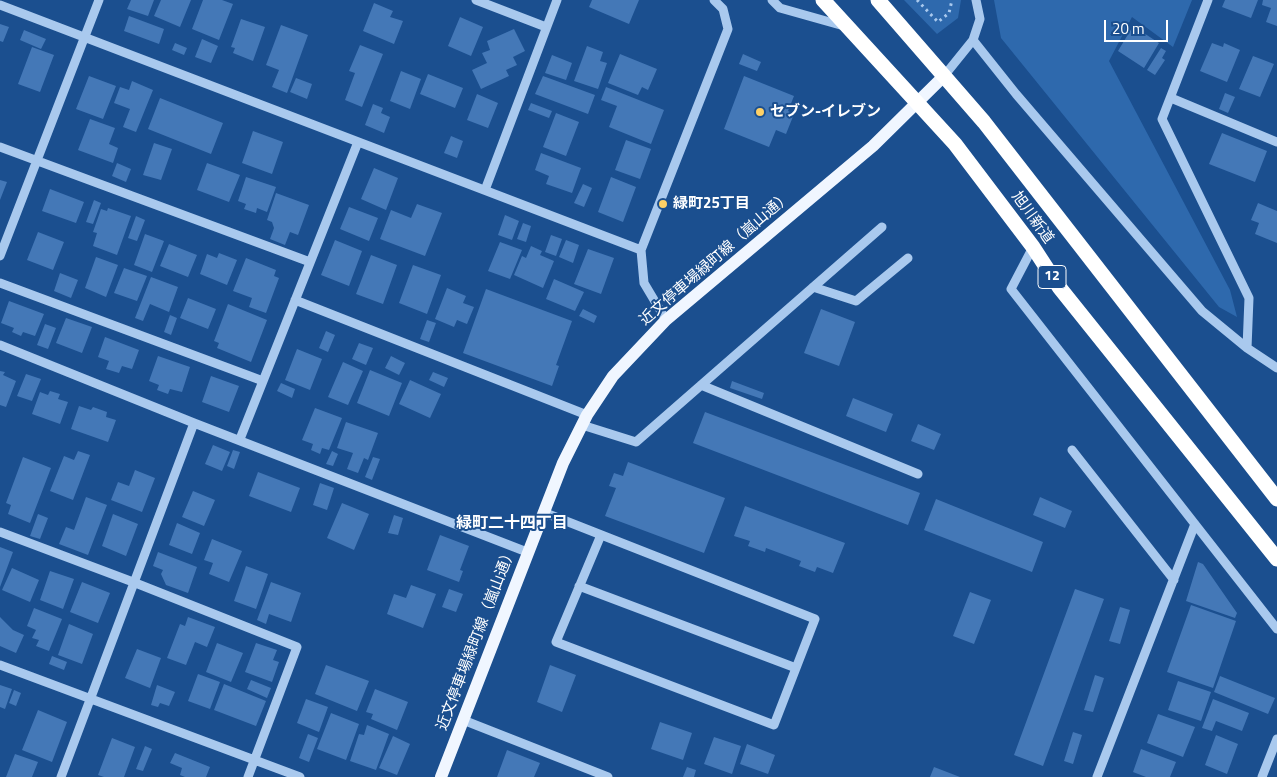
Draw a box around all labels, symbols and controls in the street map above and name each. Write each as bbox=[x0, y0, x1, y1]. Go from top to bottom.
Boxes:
scale bar bbox=[1107, 10, 1171, 42]
text: 20 m bbox=[1112, 17, 1145, 40]
place label: セブン-イレブン bbox=[770, 103, 881, 121]
marker: セブン-イレブン bbox=[754, 106, 766, 118]
street label: 近文停車場緑町線（嵐山通） bbox=[637, 188, 795, 330]
street label: 旭川新道 bbox=[1007, 188, 1057, 248]
place label: 緑町25丁目 bbox=[673, 195, 750, 213]
marker: 緑町25丁目 bbox=[657, 198, 669, 210]
road number: 12 bbox=[1038, 266, 1066, 288]
district label: 緑町二十四丁目 bbox=[456, 514, 568, 534]
street label: 近文停車場緑町線（嵐山通） bbox=[434, 545, 520, 733]

